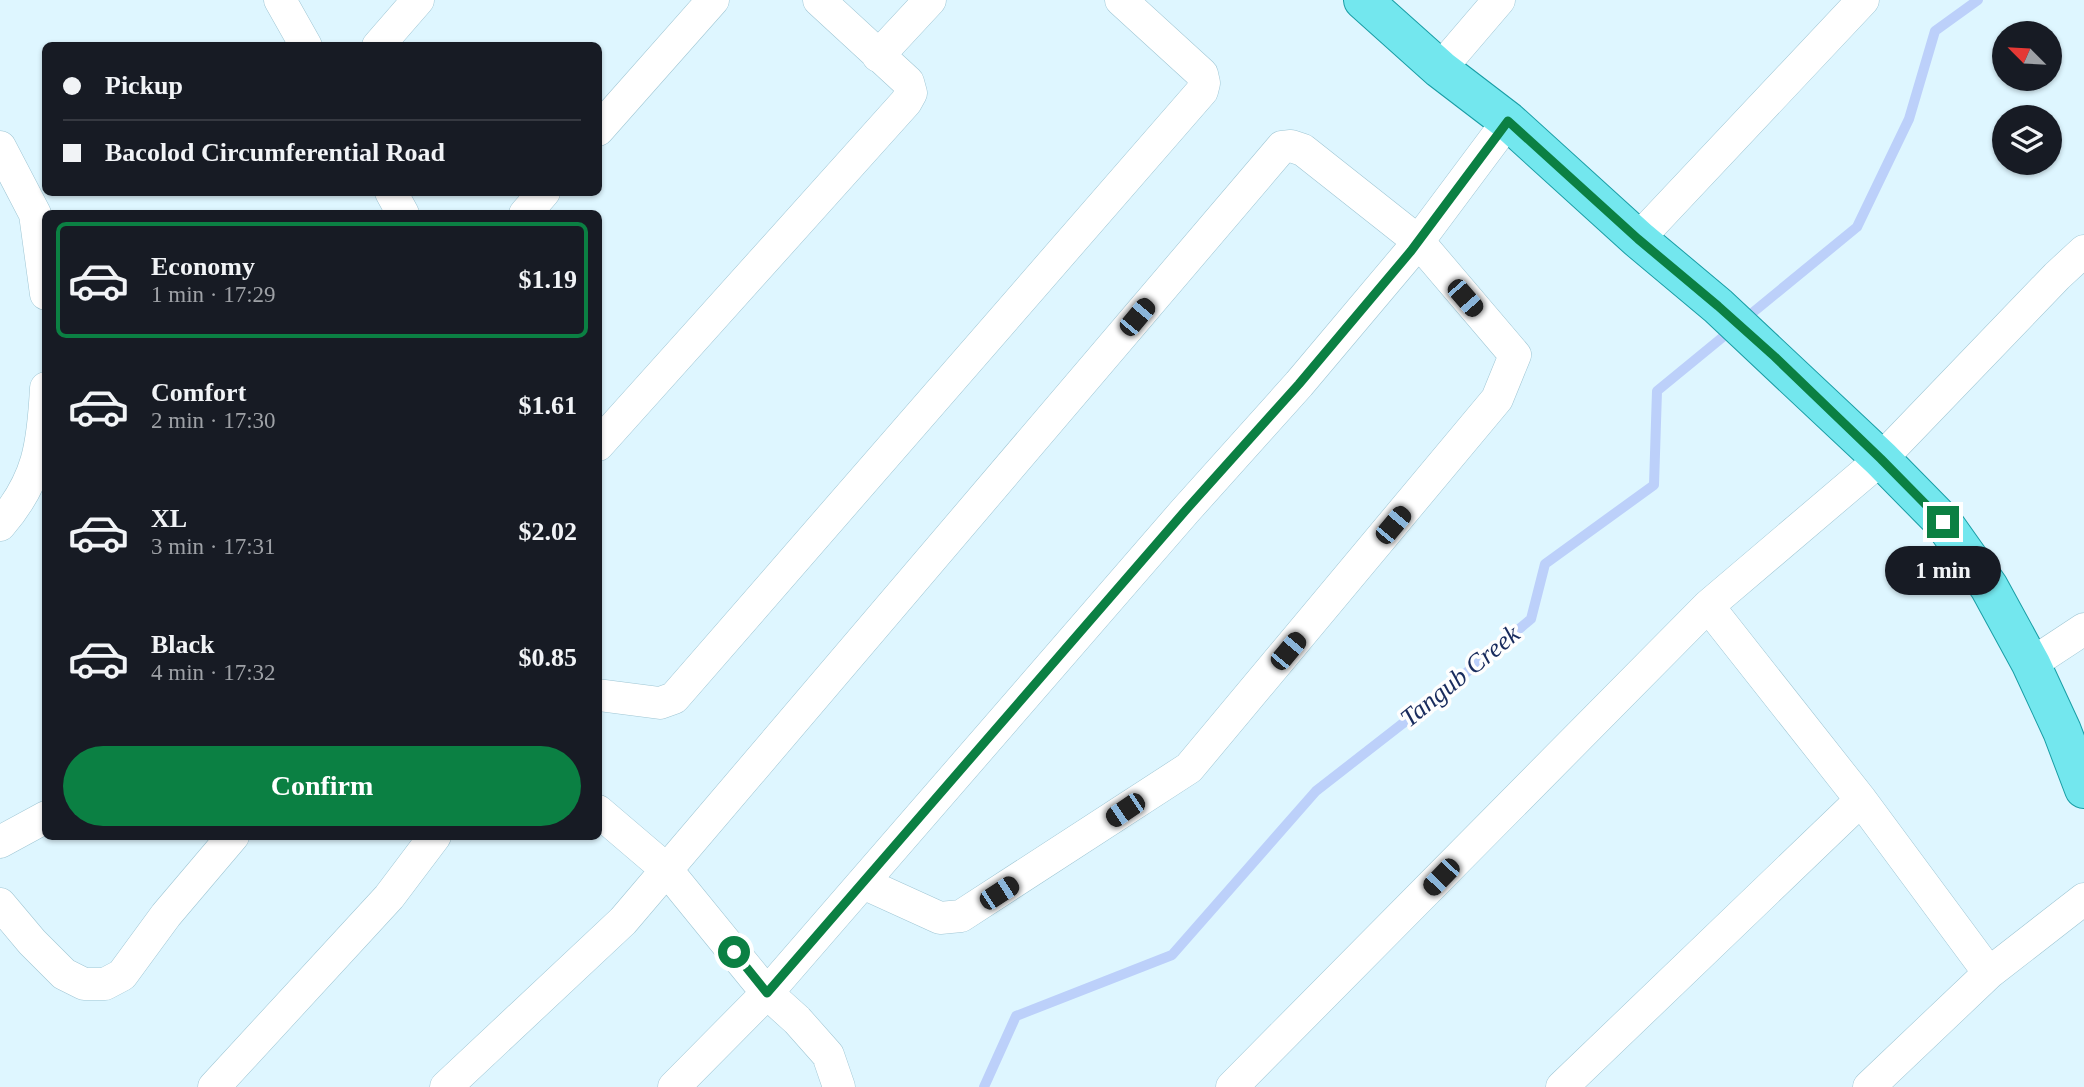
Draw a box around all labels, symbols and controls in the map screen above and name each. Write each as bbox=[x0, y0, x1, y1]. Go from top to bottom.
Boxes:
north arrow bbox=[1992, 21, 2062, 91]
map controls bbox=[1992, 21, 2062, 175]
text: Pickup bbox=[105, 71, 183, 100]
button: layers bbox=[1992, 105, 2062, 175]
text: Bacolod Circumferential Road bbox=[105, 138, 445, 167]
icon: car bbox=[67, 249, 130, 312]
text: Economy bbox=[151, 252, 255, 281]
text: $1.19 bbox=[519, 265, 577, 294]
car bbox=[1444, 275, 1487, 321]
text: 1 min · 17:29 bbox=[151, 282, 276, 307]
car bbox=[1116, 294, 1159, 340]
icon: car bbox=[67, 375, 130, 438]
text: Comfort bbox=[151, 378, 246, 407]
text: $1.61 bbox=[519, 391, 577, 420]
text: 2 min · 17:30 bbox=[151, 408, 276, 433]
icon: car bbox=[67, 501, 130, 564]
car bbox=[1372, 502, 1415, 548]
text: XL bbox=[151, 504, 187, 533]
route end bbox=[1927, 506, 1959, 538]
text: $2.02 bbox=[519, 517, 577, 546]
text: 3 min · 17:31 bbox=[151, 534, 276, 559]
callout: 1 min bbox=[1885, 546, 2001, 596]
text: 1 min bbox=[1915, 558, 1971, 583]
water label: Tangub Creek bbox=[1395, 619, 1526, 733]
icon: car bbox=[67, 627, 130, 690]
car bbox=[1267, 628, 1310, 674]
text: Black bbox=[151, 630, 215, 659]
text: $0.85 bbox=[519, 643, 577, 672]
text: 4 min · 17:32 bbox=[151, 660, 276, 685]
button: Confirm bbox=[63, 746, 581, 826]
car bbox=[1102, 790, 1149, 830]
car bbox=[1419, 855, 1464, 899]
car bbox=[976, 873, 1023, 913]
route start bbox=[718, 936, 750, 968]

